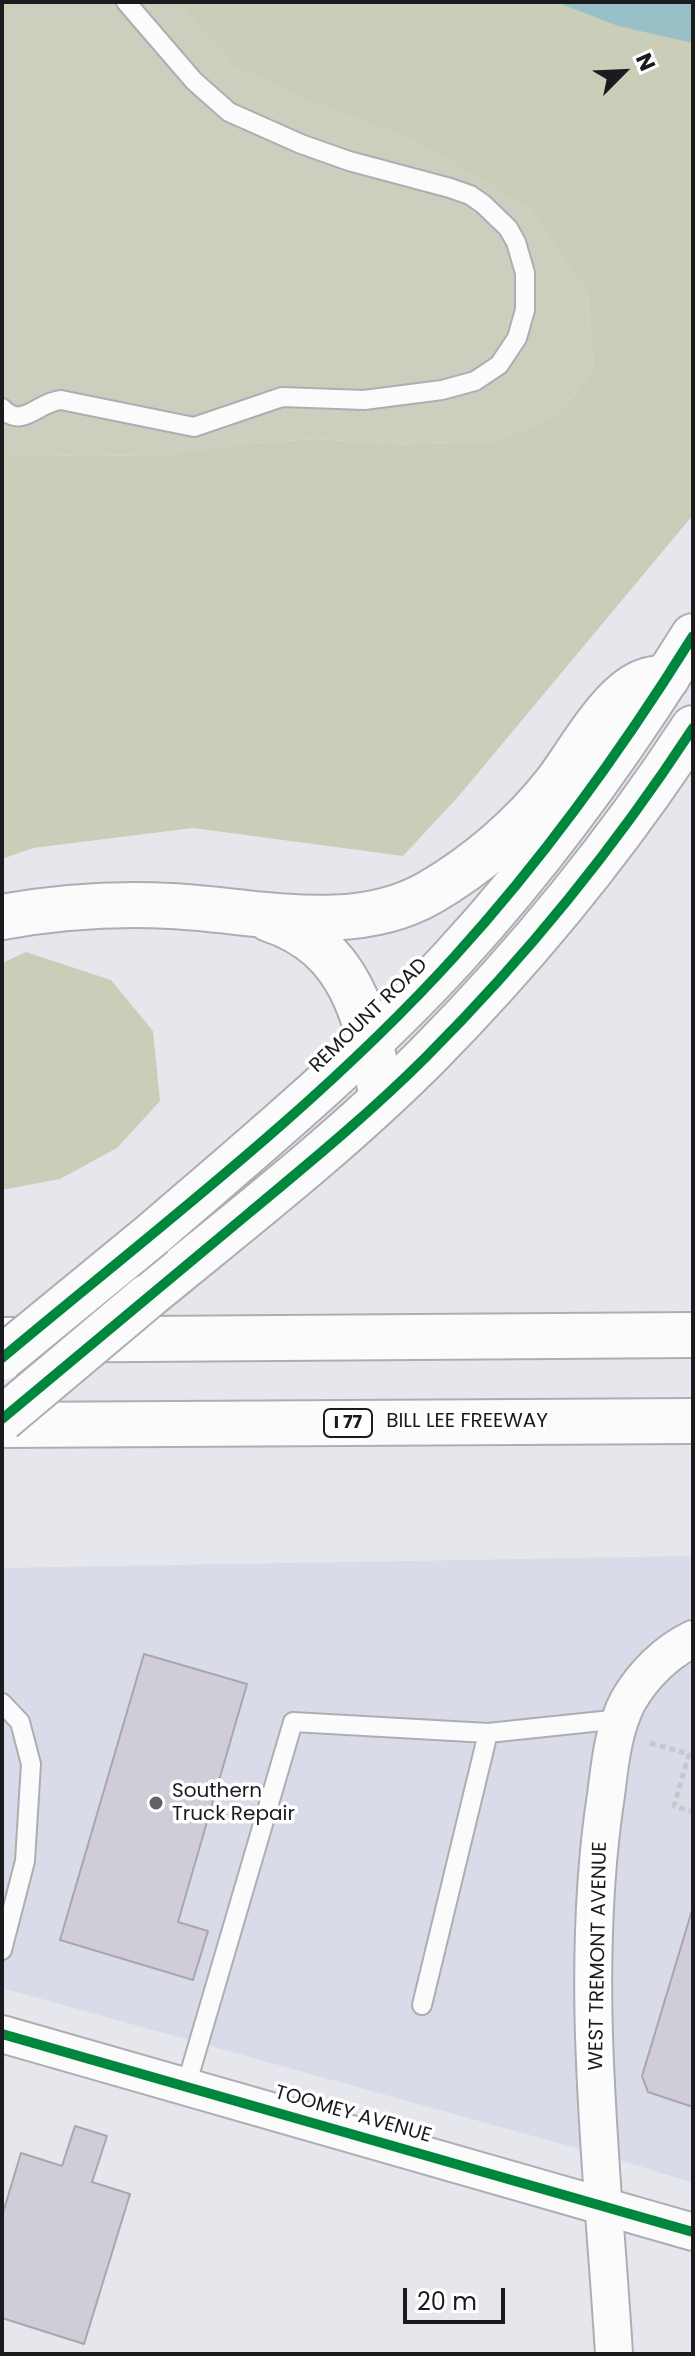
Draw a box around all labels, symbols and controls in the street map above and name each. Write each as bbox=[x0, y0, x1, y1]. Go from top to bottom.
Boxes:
north arrow bbox=[583, 32, 663, 112]
text: N bbox=[628, 48, 663, 76]
street label: REMOUNT ROAD bbox=[305, 954, 433, 1078]
road number: I 77 bbox=[324, 1409, 372, 1437]
street label: BILL LEE FREEWAY bbox=[386, 1410, 548, 1434]
place label: Southern Truck Repair bbox=[172, 1780, 295, 1827]
marker: Southern Truck Repair bbox=[147, 1794, 165, 1812]
street label: WEST TREMONT AVENUE bbox=[585, 1841, 613, 2071]
street label: TOOMEY AVENUE bbox=[272, 2081, 434, 2149]
scale bar bbox=[407, 2272, 509, 2322]
text: 20 m bbox=[417, 2285, 477, 2318]

